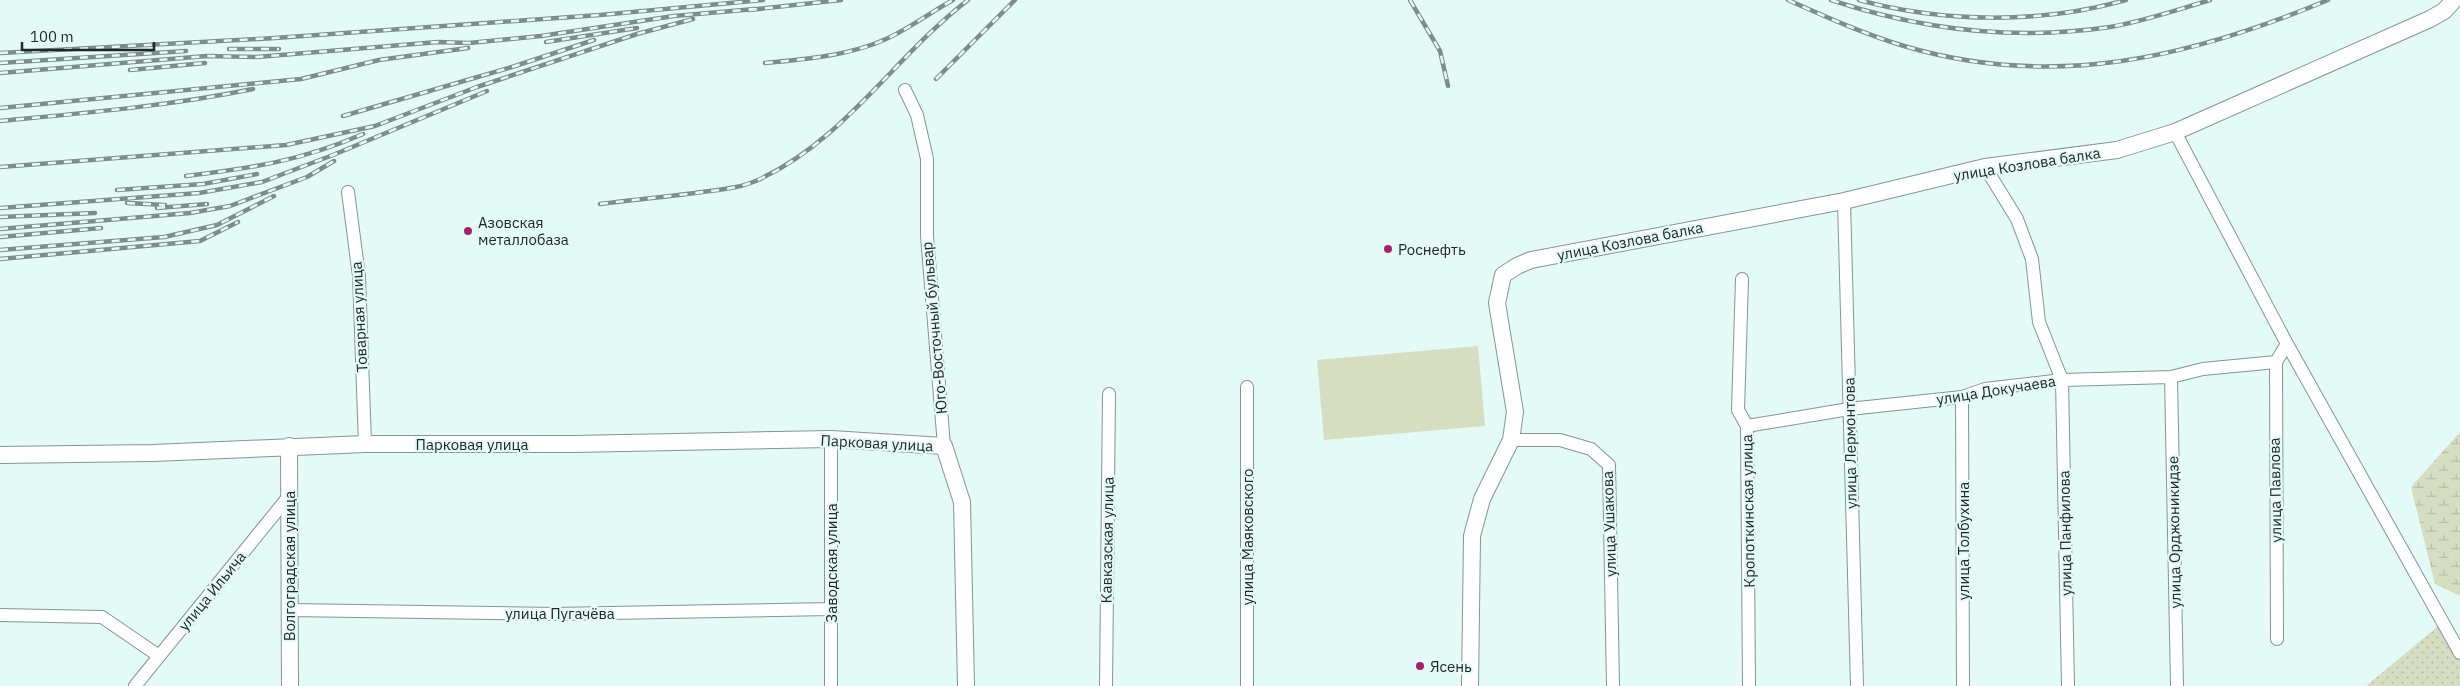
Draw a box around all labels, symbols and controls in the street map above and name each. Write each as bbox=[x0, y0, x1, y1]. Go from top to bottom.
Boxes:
scale bar bbox=[22, 20, 155, 52]
text: 100 m bbox=[30, 27, 74, 46]
street label: улица Козлова балка bbox=[1952, 143, 2102, 185]
place label: Азовская металлобаза bbox=[478, 213, 569, 249]
street label: улица Козлова балка bbox=[1555, 218, 1705, 264]
marker: Азовская металлобаза bbox=[462, 225, 474, 237]
place label: Роснефть bbox=[1398, 240, 1466, 259]
street label: Юго-Восточный бульвар bbox=[917, 241, 951, 415]
marker: Роснефть bbox=[1382, 243, 1394, 255]
street label: Товарная улица bbox=[347, 261, 371, 373]
street label: улица Докучаева bbox=[1935, 371, 2057, 409]
street label: улица Лермонтова bbox=[1839, 377, 1861, 509]
street label: Парковая улица bbox=[820, 431, 934, 455]
street label: Кропоткинская улица bbox=[1737, 434, 1759, 588]
street label: Парковая улица bbox=[416, 435, 528, 454]
street label: улица Павлова bbox=[2265, 437, 2285, 543]
street label: улица Орджоникидзе bbox=[2163, 456, 2185, 608]
street label: улица Маяковского bbox=[1238, 469, 1257, 605]
street label: улица Панфилова bbox=[2054, 470, 2076, 596]
street label: улица Ушакова bbox=[1598, 471, 1620, 577]
street label: Кавказская улица bbox=[1096, 477, 1118, 603]
street label: улица Толбухина bbox=[1954, 482, 1973, 600]
street label: Волгоградская улица bbox=[280, 491, 299, 641]
street label: Заводская улица bbox=[822, 503, 841, 623]
street label: улица Ильича bbox=[174, 547, 250, 635]
street label: улица Пугачёва bbox=[505, 604, 615, 623]
place label: Ясень bbox=[1430, 657, 1472, 676]
marker: Ясень bbox=[1414, 660, 1426, 672]

